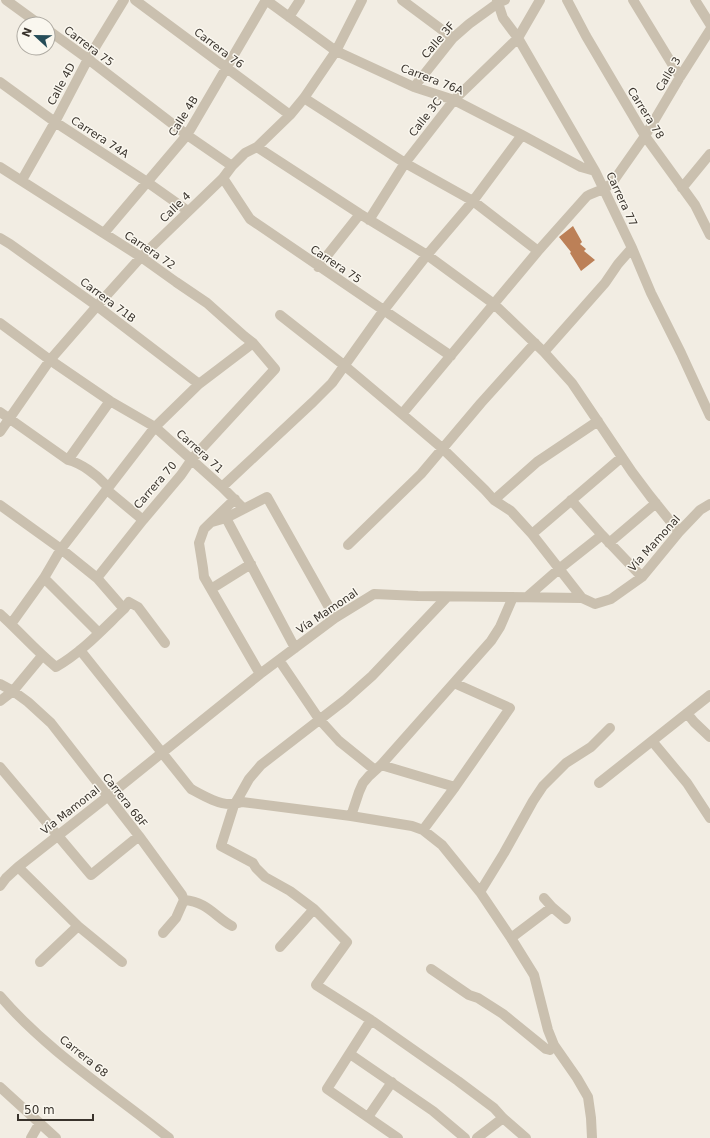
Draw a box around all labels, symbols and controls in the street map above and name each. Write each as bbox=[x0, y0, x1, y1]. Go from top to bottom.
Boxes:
north arrow bbox=[16, 16, 56, 56]
street label: Calle 3F bbox=[419, 19, 458, 61]
street label: Carrera 75 bbox=[61, 24, 116, 69]
text: N bbox=[19, 26, 35, 39]
street label: Carrera 76 bbox=[191, 26, 246, 71]
street label: Calle 3 bbox=[653, 55, 684, 94]
street label: Calle 4D bbox=[45, 61, 78, 108]
street label: Carrera 76A bbox=[399, 62, 465, 98]
street label: Carrera 78 bbox=[625, 85, 667, 142]
street label: Calle 4B bbox=[166, 94, 201, 139]
street label: Calle 3C bbox=[406, 95, 445, 139]
street label: Carrera 74A bbox=[68, 114, 131, 161]
street label: Carrera 77 bbox=[603, 170, 640, 228]
street label: Calle 4 bbox=[157, 190, 193, 225]
street label: Carrera 72 bbox=[122, 229, 178, 272]
street label: Carrera 75 bbox=[308, 243, 364, 286]
street label: Carrera 71B bbox=[77, 275, 138, 325]
street label: Carrera 71 bbox=[174, 427, 226, 476]
street label: Carrera 70 bbox=[131, 459, 179, 512]
street label: Vía Mamonal bbox=[626, 513, 683, 574]
street label: Vía Mamonal bbox=[294, 586, 360, 637]
street label: Carrera 68F bbox=[100, 771, 150, 830]
street label: Vía Mamonal bbox=[38, 783, 102, 837]
street label: Carrera 68 bbox=[57, 1033, 111, 1080]
scale bar bbox=[18, 1096, 93, 1122]
text: 50 m bbox=[24, 1103, 55, 1117]

